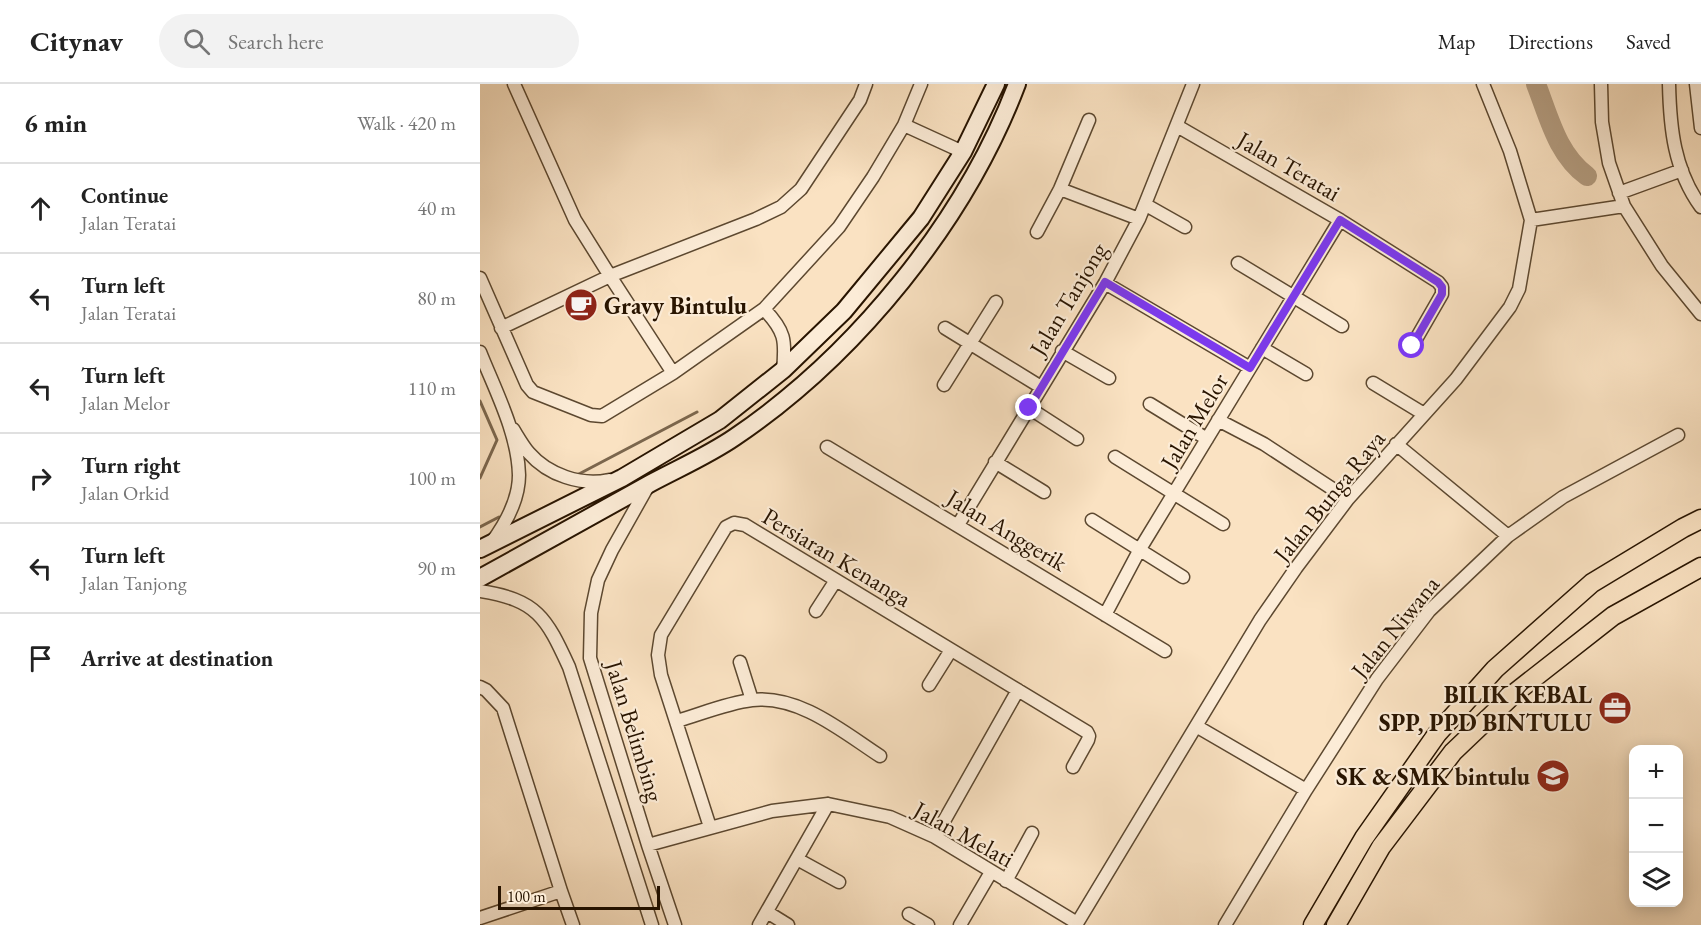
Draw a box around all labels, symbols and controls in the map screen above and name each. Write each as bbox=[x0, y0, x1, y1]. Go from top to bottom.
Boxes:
search box bbox=[159, 14, 579, 68]
text: Citynav bbox=[30, 23, 123, 59]
icon: search bbox=[180, 25, 213, 58]
text: Search here bbox=[228, 27, 324, 56]
text: Map bbox=[1438, 28, 1475, 55]
text: Directions bbox=[1508, 28, 1593, 55]
text: Saved bbox=[1626, 28, 1671, 55]
text: 6 min bbox=[24, 106, 87, 140]
text: Walk · 420 m bbox=[357, 110, 456, 136]
street label: Jalan Teratai bbox=[1230, 123, 1346, 208]
text: Continue bbox=[81, 181, 168, 210]
icon: ahead bbox=[24, 192, 57, 225]
text: 40 m bbox=[417, 195, 456, 221]
text: Jalan Teratai bbox=[81, 210, 176, 236]
street label: Jalan Tanjong bbox=[1021, 236, 1114, 363]
text: Turn left bbox=[81, 271, 165, 300]
icon: left bbox=[24, 282, 57, 315]
text: 80 m bbox=[417, 285, 456, 311]
cafe icon: Gravy Bintulu bbox=[563, 287, 599, 323]
place label: Gravy Bintulu bbox=[604, 290, 748, 322]
text: Jalan Teratai bbox=[81, 300, 176, 326]
route start bbox=[1398, 332, 1424, 358]
text: Turn left bbox=[81, 361, 165, 390]
street label: Jalan Melor bbox=[1152, 367, 1235, 476]
icon: left bbox=[24, 372, 57, 405]
text: 110 m bbox=[408, 375, 456, 401]
text: Jalan Melor bbox=[81, 390, 170, 416]
route end bbox=[1015, 394, 1041, 420]
street label: Jalan Bunga Raya bbox=[1265, 423, 1392, 570]
text: Turn right bbox=[81, 451, 180, 480]
icon: right bbox=[24, 462, 57, 495]
text: 100 m bbox=[408, 465, 456, 491]
text: Jalan Orkid bbox=[81, 480, 169, 506]
street label: Jalan Anggerik bbox=[939, 481, 1074, 578]
street label: Persiaran Kenanga bbox=[757, 500, 917, 614]
text: Turn left bbox=[81, 541, 165, 570]
icon: left bbox=[24, 552, 57, 585]
text: 90 m bbox=[417, 555, 456, 581]
street label: Jalan Niwana bbox=[1343, 569, 1446, 686]
text: Jalan Tanjong bbox=[81, 570, 187, 596]
icon: arrive bbox=[24, 642, 57, 675]
text: Arrive at destination bbox=[81, 644, 273, 673]
street label: Jalan Belimbing bbox=[598, 655, 671, 806]
place label: BILIK KEBAL SPP, PPD BINTULU bbox=[1379, 679, 1592, 738]
office icon: BILIK KEBAL SPP, PPD BINTULU bbox=[1597, 690, 1633, 726]
map controls bbox=[1629, 745, 1683, 907]
button: + bbox=[1629, 745, 1683, 799]
school or university icon: SK & SMK bintulu bbox=[1535, 758, 1571, 794]
place label: SK & SMK bintulu bbox=[1336, 761, 1531, 792]
street label: Jalan Melati bbox=[907, 793, 1020, 874]
button: − bbox=[1629, 799, 1683, 853]
button: layers bbox=[1629, 853, 1683, 907]
scale bar bbox=[498, 883, 660, 910]
text: 100 m bbox=[507, 886, 546, 907]

